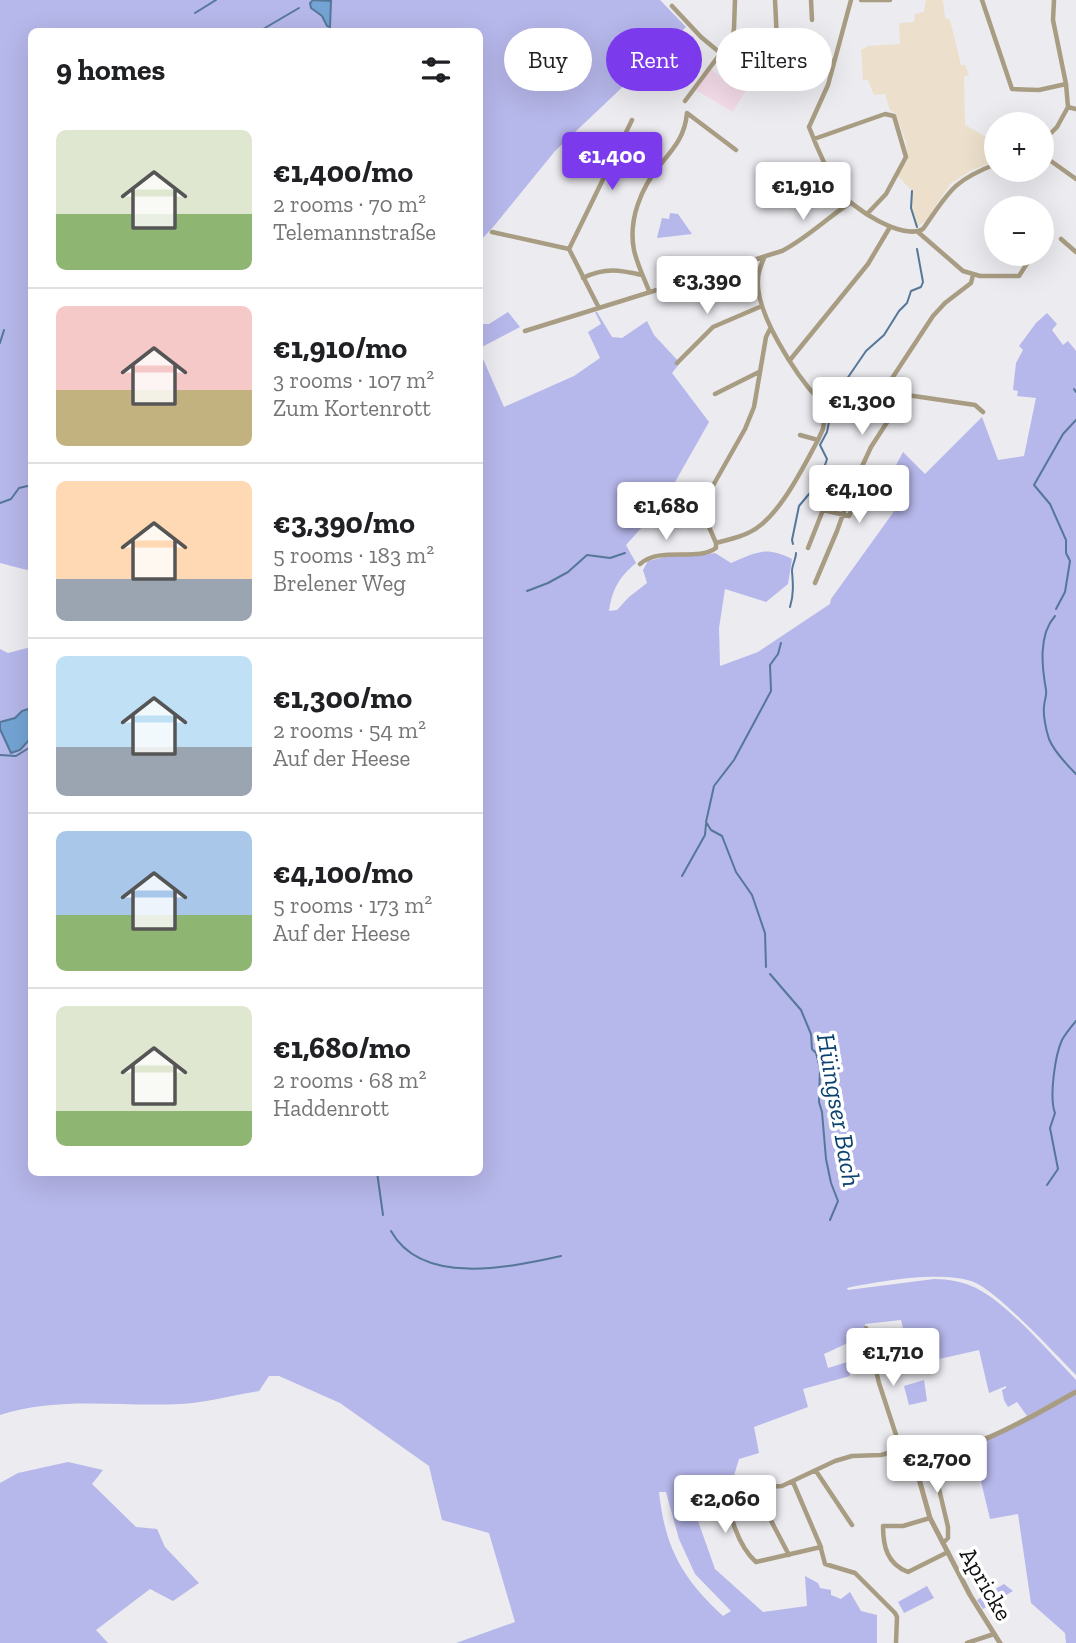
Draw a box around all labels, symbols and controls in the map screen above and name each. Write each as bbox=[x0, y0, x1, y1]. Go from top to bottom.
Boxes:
chip: Buy bbox=[504, 28, 592, 91]
chip: Rent bbox=[606, 28, 702, 91]
chip: Filters bbox=[716, 28, 832, 91]
icon: filters bbox=[417, 51, 455, 89]
text: 9 homes bbox=[56, 52, 165, 88]
map controls bbox=[984, 112, 1054, 266]
button: + bbox=[984, 112, 1054, 182]
pin: €1,400 bbox=[555, 132, 669, 192]
text: €1,400 bbox=[578, 141, 646, 169]
text: €1,400/mo bbox=[273, 154, 413, 190]
icon: home bbox=[112, 158, 196, 242]
pin: €1,910 bbox=[746, 162, 860, 222]
text: €1,910 bbox=[772, 171, 834, 199]
text: 2 rooms · 70 m² bbox=[273, 190, 426, 218]
button: − bbox=[984, 196, 1054, 266]
text: Telemannstraße bbox=[273, 218, 436, 246]
pin: €3,390 bbox=[650, 256, 764, 316]
text: €3,390 bbox=[673, 265, 741, 293]
text: €1,910/mo bbox=[273, 330, 407, 366]
icon: home bbox=[112, 334, 196, 418]
text: 3 rooms · 107 m² bbox=[273, 366, 434, 394]
pin: €1,300 bbox=[805, 378, 919, 437]
text: €1,300 bbox=[829, 386, 895, 414]
text: Zum Kortenrott bbox=[273, 394, 431, 422]
pin: €4,100 bbox=[802, 466, 916, 525]
text: €4,100 bbox=[825, 474, 893, 502]
pin: €1,680 bbox=[609, 482, 723, 542]
text: €1,680 bbox=[633, 491, 699, 519]
text: €3,390/mo bbox=[273, 505, 415, 541]
icon: home bbox=[112, 509, 196, 593]
text: 5 rooms · 183 m² bbox=[273, 541, 434, 569]
text: Brelener Weg bbox=[273, 569, 406, 597]
text: €1,300/mo bbox=[273, 680, 412, 716]
icon: home bbox=[112, 684, 196, 768]
text: 2 rooms · 54 m² bbox=[273, 716, 426, 744]
text: Auf der Heese bbox=[273, 744, 410, 772]
text: €4,100/mo bbox=[273, 855, 413, 891]
icon: home bbox=[112, 859, 196, 943]
text: 5 rooms · 173 m² bbox=[273, 891, 432, 919]
text: Auf der Heese bbox=[273, 919, 410, 947]
text: €1,680/mo bbox=[273, 1030, 411, 1066]
water label: Hüingser Bach bbox=[810, 1031, 868, 1189]
icon: home bbox=[112, 1034, 196, 1118]
text: 2 rooms · 68 m² bbox=[273, 1066, 426, 1094]
text: Haddenrott bbox=[273, 1094, 389, 1122]
pin: €1,710 bbox=[836, 1328, 950, 1388]
text: €1,710 bbox=[862, 1337, 924, 1365]
pin: €2,700 bbox=[880, 1436, 994, 1495]
text: €2,700 bbox=[903, 1444, 971, 1472]
pin: €2,060 bbox=[668, 1476, 782, 1535]
text: €2,060 bbox=[690, 1484, 760, 1512]
street label: Apricke bbox=[954, 1542, 1019, 1626]

